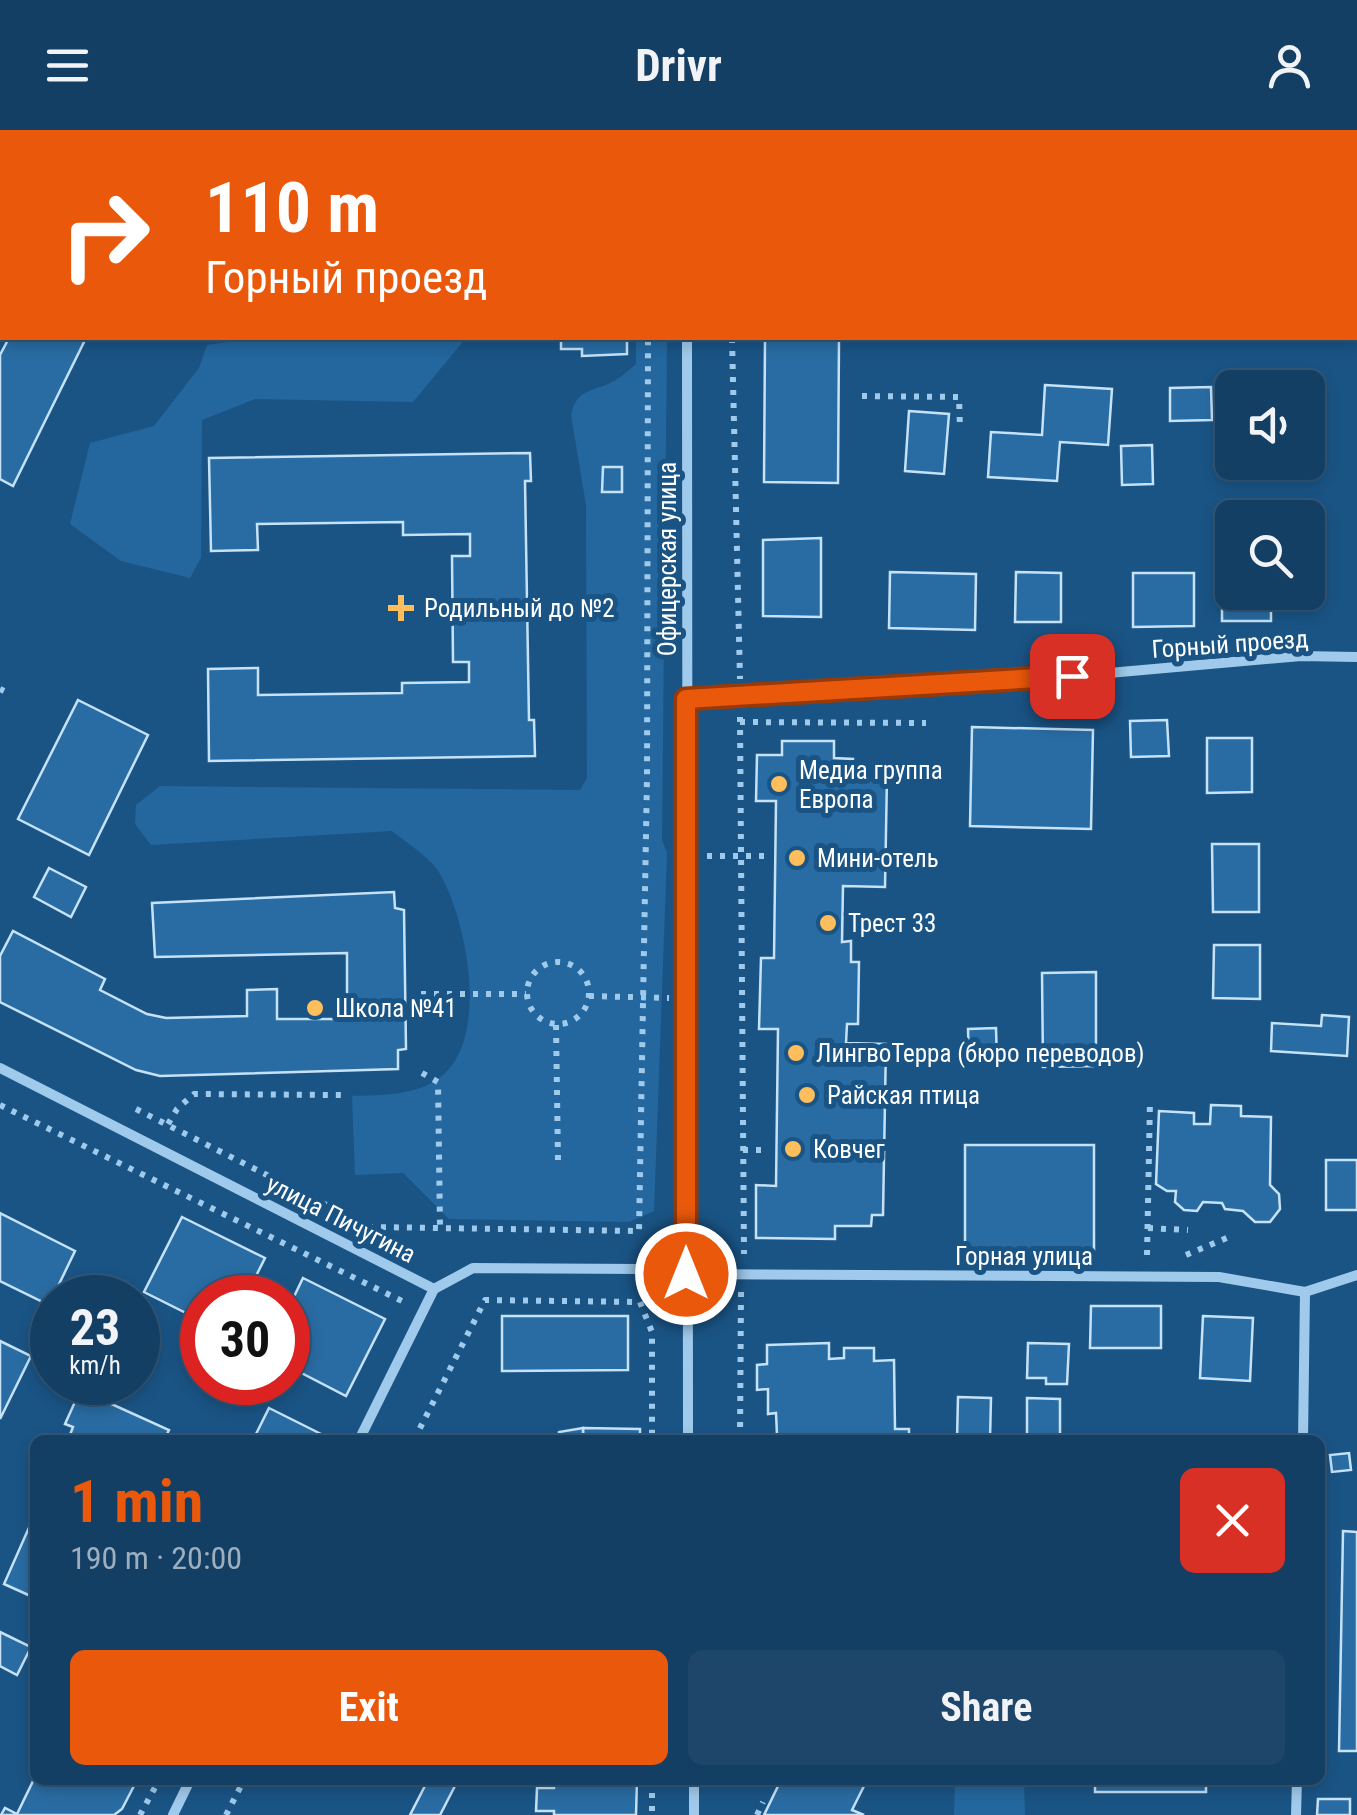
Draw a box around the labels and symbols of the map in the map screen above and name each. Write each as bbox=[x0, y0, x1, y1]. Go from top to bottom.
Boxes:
street label: Офицерская улица bbox=[653, 462, 682, 656]
place label: Родильный до №2 bbox=[424, 594, 615, 623]
marker: Родильный до №2 bbox=[388, 595, 414, 621]
street label: Горный проезд bbox=[1151, 624, 1309, 664]
pin bbox=[1030, 634, 1115, 719]
place label: Медиа группа Европа bbox=[799, 756, 943, 814]
marker: Медиа группа Европа bbox=[768, 773, 790, 795]
place label: Мини-отель bbox=[817, 844, 939, 873]
marker: Мини-отель bbox=[786, 847, 808, 869]
place label: Трест 33 bbox=[848, 909, 936, 938]
marker: Трест 33 bbox=[817, 912, 839, 934]
place label: Школа №41 bbox=[335, 994, 457, 1023]
marker: Школа №41 bbox=[304, 997, 326, 1019]
place label: ЛингвоТерра (бюро переводов) bbox=[816, 1039, 1144, 1068]
marker: ЛингвоТерра (бюро переводов) bbox=[785, 1042, 807, 1064]
place label: Райская птица bbox=[827, 1081, 980, 1110]
marker: Райская птица bbox=[796, 1084, 818, 1106]
place label: Ковчег bbox=[813, 1135, 885, 1164]
marker: Ковчег bbox=[782, 1138, 804, 1160]
street label: улица Пичугина bbox=[262, 1169, 420, 1269]
position arrow bbox=[634, 1222, 738, 1326]
street label: Горная улица bbox=[955, 1242, 1093, 1271]
speed limit sign: 30 bbox=[180, 1275, 310, 1405]

